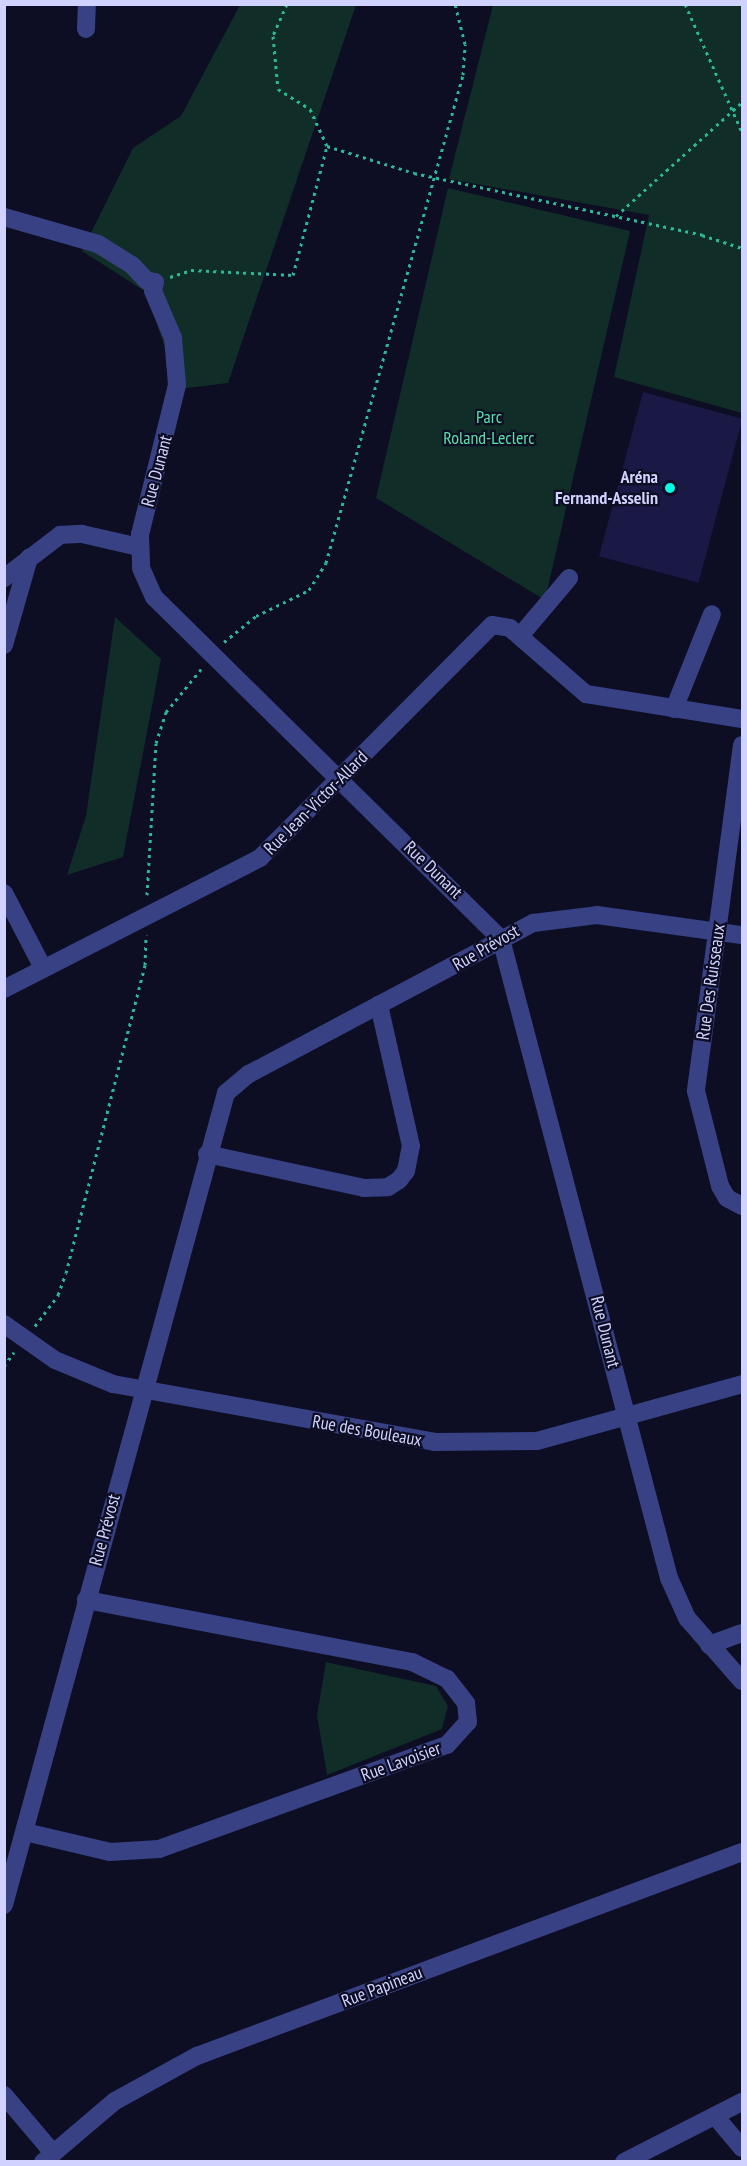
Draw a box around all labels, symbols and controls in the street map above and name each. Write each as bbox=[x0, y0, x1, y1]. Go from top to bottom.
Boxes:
park label: Parc Roland-Leclerc bbox=[443, 407, 535, 450]
street label: Rue Dunant bbox=[137, 433, 177, 509]
place label: Aréna Fernand-Asselin bbox=[555, 467, 658, 510]
marker: Aréna Fernand-Asselin bbox=[663, 481, 677, 495]
street label: Rue Jean-Victor-Allard bbox=[260, 747, 372, 859]
street label: Rue Dunant bbox=[399, 837, 467, 903]
street label: Rue Prévost bbox=[449, 920, 523, 976]
street label: Rue Des Ruisseaux bbox=[692, 923, 730, 1041]
street label: Rue Dunant bbox=[586, 1294, 624, 1370]
street label: Rue des Bouleaux bbox=[310, 1411, 424, 1451]
street label: Rue Prévost bbox=[85, 1492, 125, 1568]
street label: Rue Lavoisier bbox=[358, 1738, 444, 1786]
street label: Rue Papineau bbox=[339, 1962, 425, 2012]

